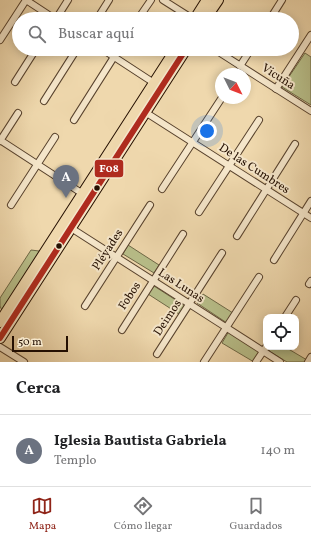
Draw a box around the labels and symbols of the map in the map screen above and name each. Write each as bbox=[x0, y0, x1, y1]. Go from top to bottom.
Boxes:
street label: Vicuña bbox=[258, 60, 298, 94]
north arrow bbox=[215, 68, 251, 104]
your location bbox=[197, 121, 217, 141]
street label: De las Cumbres bbox=[215, 140, 293, 198]
line badge: F08 bbox=[94, 159, 124, 178]
text: F08 bbox=[99, 162, 119, 177]
pin: A bbox=[53, 165, 79, 198]
unlabelled marker bbox=[92, 183, 102, 193]
street label: Pléyades bbox=[89, 226, 127, 274]
unlabelled marker bbox=[54, 241, 64, 251]
street label: Las Lunas bbox=[155, 265, 207, 307]
street label: Fobos bbox=[115, 279, 145, 313]
street label: Deimos bbox=[150, 297, 186, 339]
scale bar bbox=[12, 334, 68, 353]

